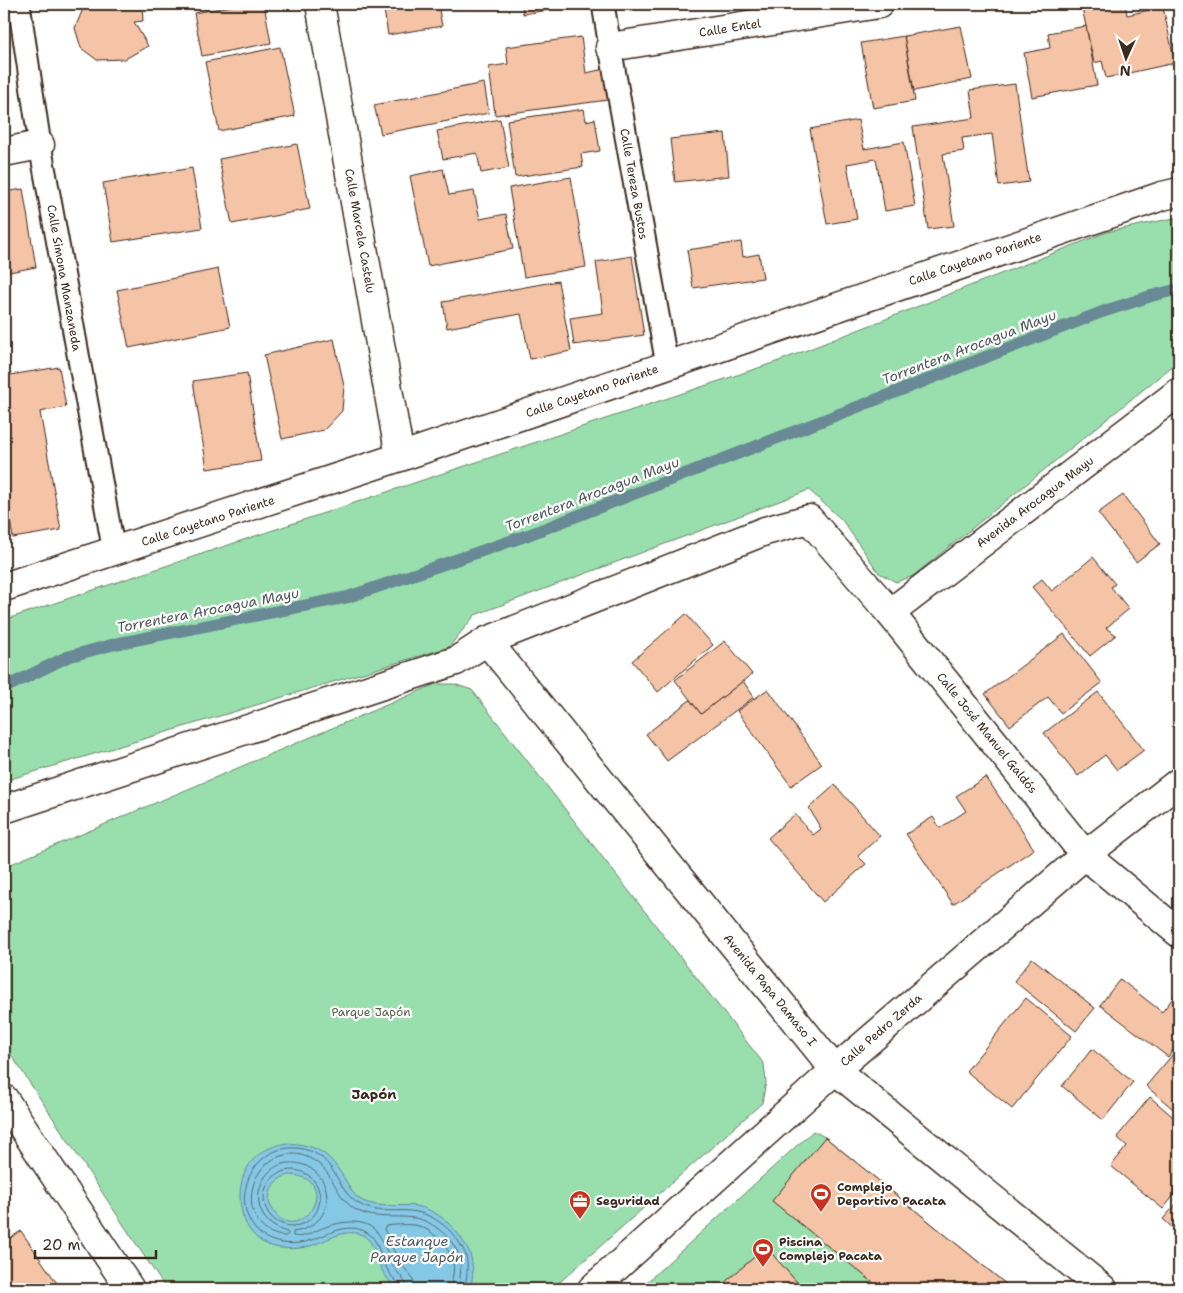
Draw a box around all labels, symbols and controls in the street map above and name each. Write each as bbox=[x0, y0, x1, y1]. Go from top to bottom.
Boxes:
street label: Calle Entel bbox=[698, 15, 762, 41]
north arrow bbox=[1100, 32, 1150, 82]
text: N bbox=[1119, 62, 1131, 80]
street label: Calle Tereza Bustos bbox=[616, 127, 652, 241]
street label: Calle Marcela Castelu bbox=[341, 167, 379, 295]
street label: Calle Simona Manzaneda bbox=[43, 204, 85, 353]
street label: Calle Cayetano Pariente bbox=[907, 229, 1044, 289]
water label: Torrentera Arocagua Mayu bbox=[879, 305, 1059, 389]
street label: Calle Cayetano Pariente bbox=[524, 361, 661, 421]
water label: Torrentera Arocagua Mayu bbox=[502, 452, 682, 536]
street label: Avenida Arocagua Mayu bbox=[973, 452, 1097, 551]
street label: Calle Cayetano Pariente bbox=[139, 492, 277, 550]
water label: Torrentera Arocagua Mayu bbox=[115, 584, 301, 636]
street label: Calle José Manuel Galdós bbox=[933, 669, 1041, 797]
street label: Avenida Papa Damaso I bbox=[720, 931, 820, 1050]
street label: Calle Pedro Zerda bbox=[837, 990, 926, 1070]
park label: Parque Japón bbox=[331, 1004, 411, 1020]
district label: Japón bbox=[351, 1085, 397, 1103]
place label: Complejo Deportivo Pacata bbox=[837, 1179, 947, 1209]
sports icon: Complejo Deportivo Pacata bbox=[809, 1182, 833, 1213]
office icon: Seguridad bbox=[568, 1189, 592, 1220]
place label: Seguridad bbox=[596, 1193, 660, 1209]
scale bar bbox=[35, 1228, 156, 1260]
water label: Estanque Parque Japón bbox=[370, 1232, 464, 1266]
place label: Piscina Complejo Pacata bbox=[779, 1234, 883, 1264]
text: 20 m bbox=[42, 1235, 81, 1255]
sports icon: Piscina Complejo Pacata bbox=[751, 1237, 775, 1268]

